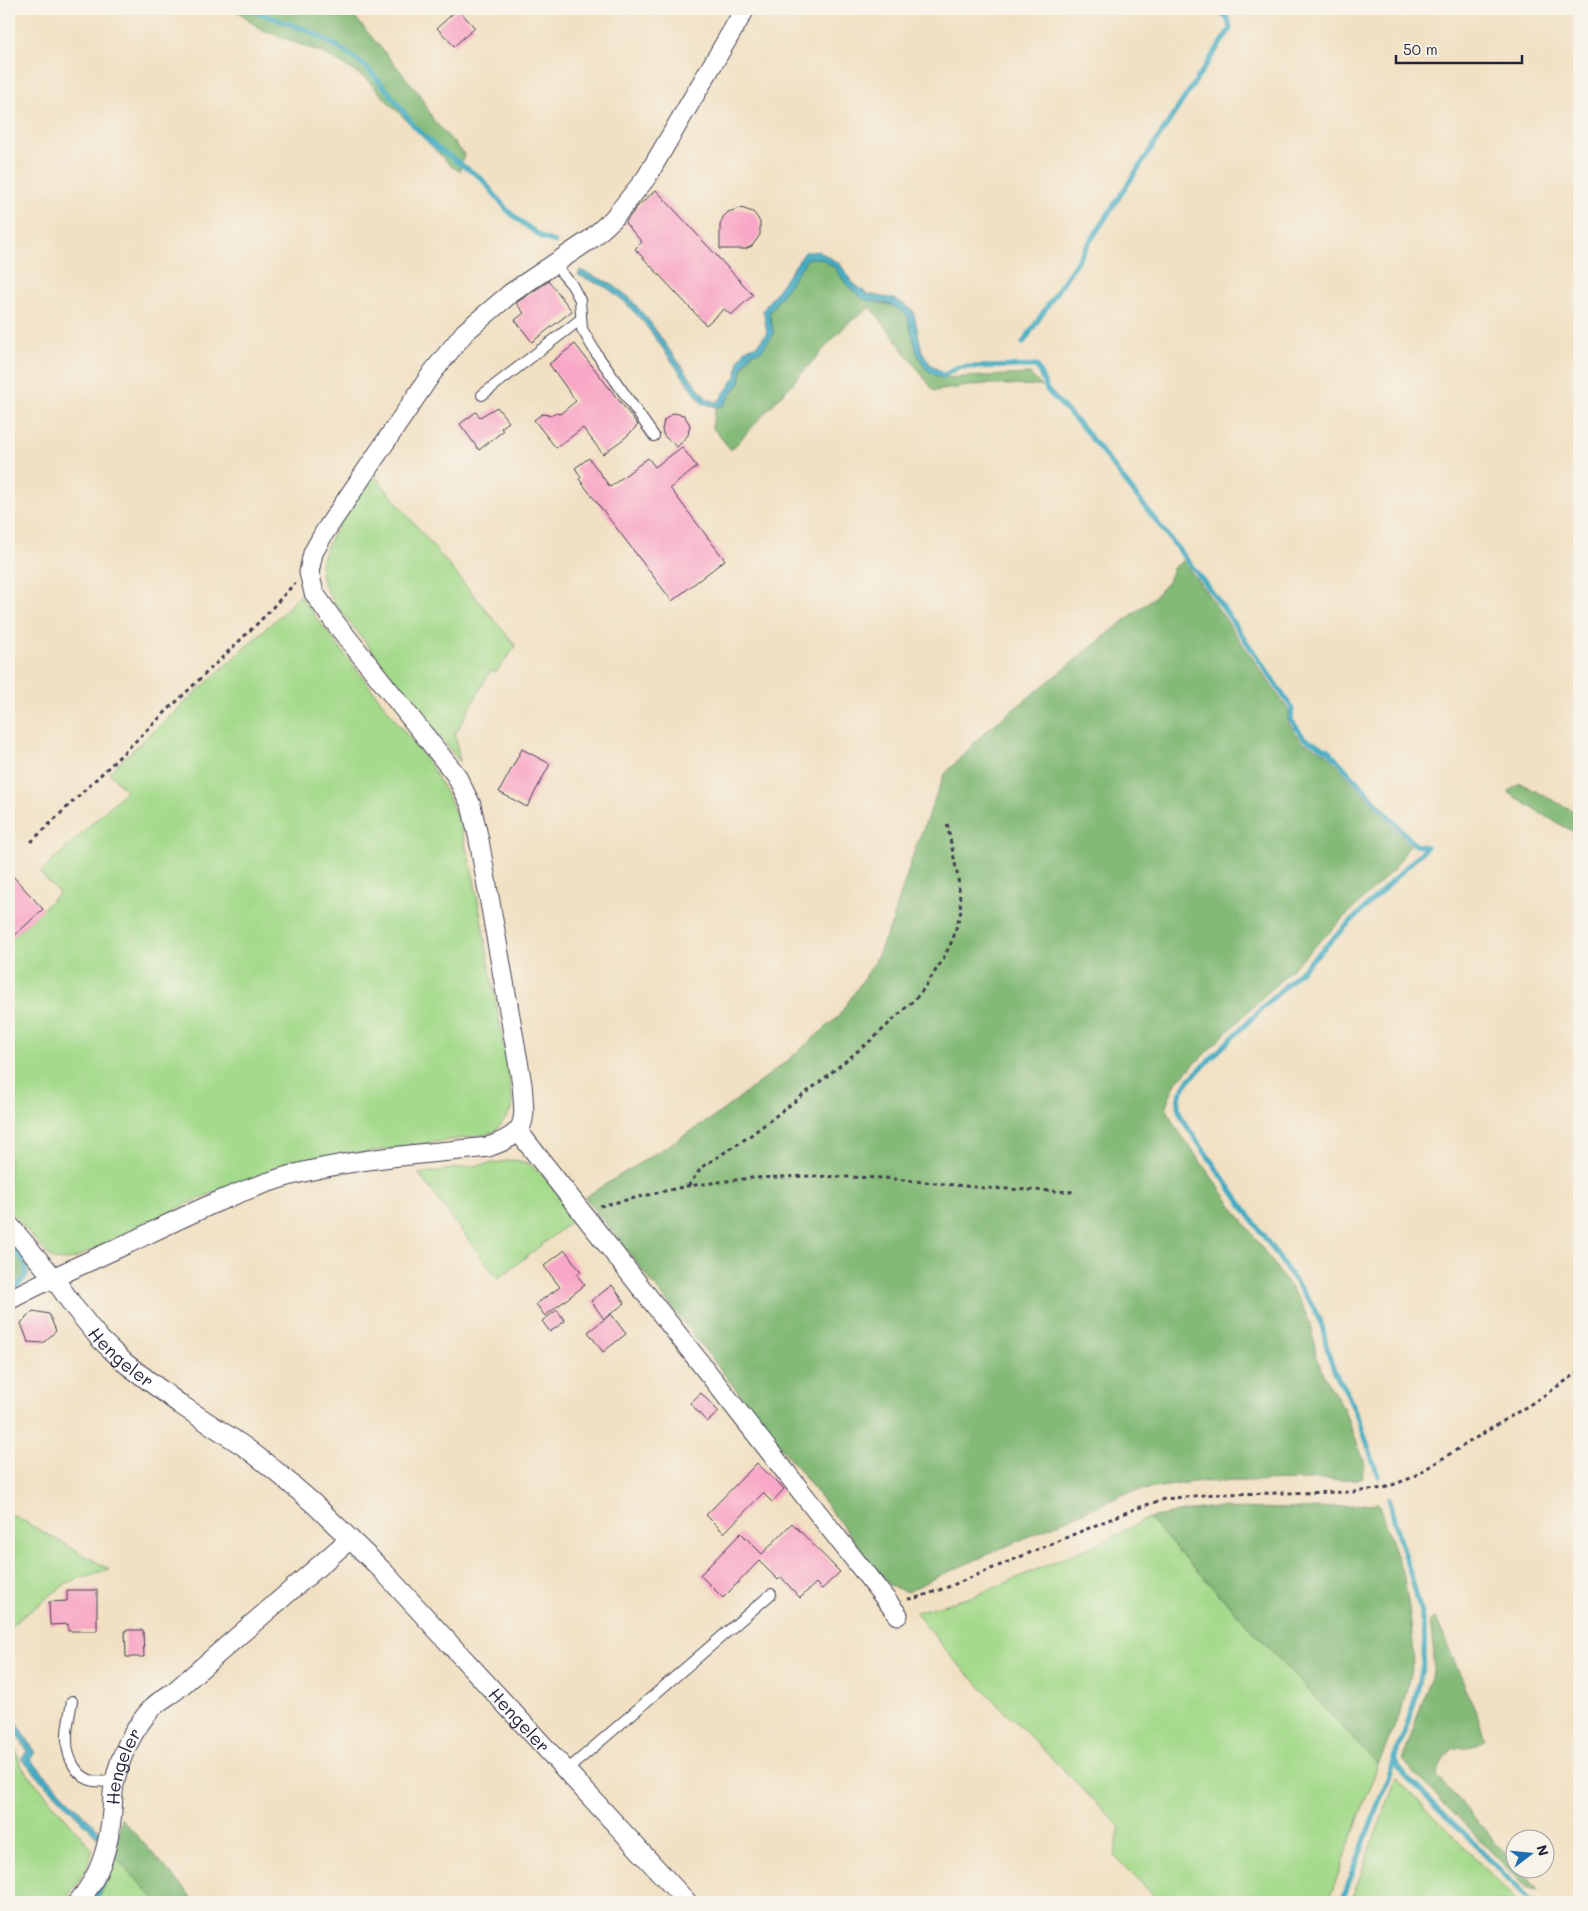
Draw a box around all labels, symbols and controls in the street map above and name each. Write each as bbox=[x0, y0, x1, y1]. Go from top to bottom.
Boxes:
scale bar bbox=[1396, 32, 1522, 64]
text: 50 m bbox=[1403, 39, 1438, 59]
street label: Hengeler bbox=[83, 1322, 159, 1393]
street label: Hengeler bbox=[484, 1682, 556, 1758]
street label: Hengeler bbox=[100, 1723, 146, 1805]
north arrow bbox=[1506, 1828, 1556, 1878]
text: N bbox=[1532, 1843, 1554, 1858]

